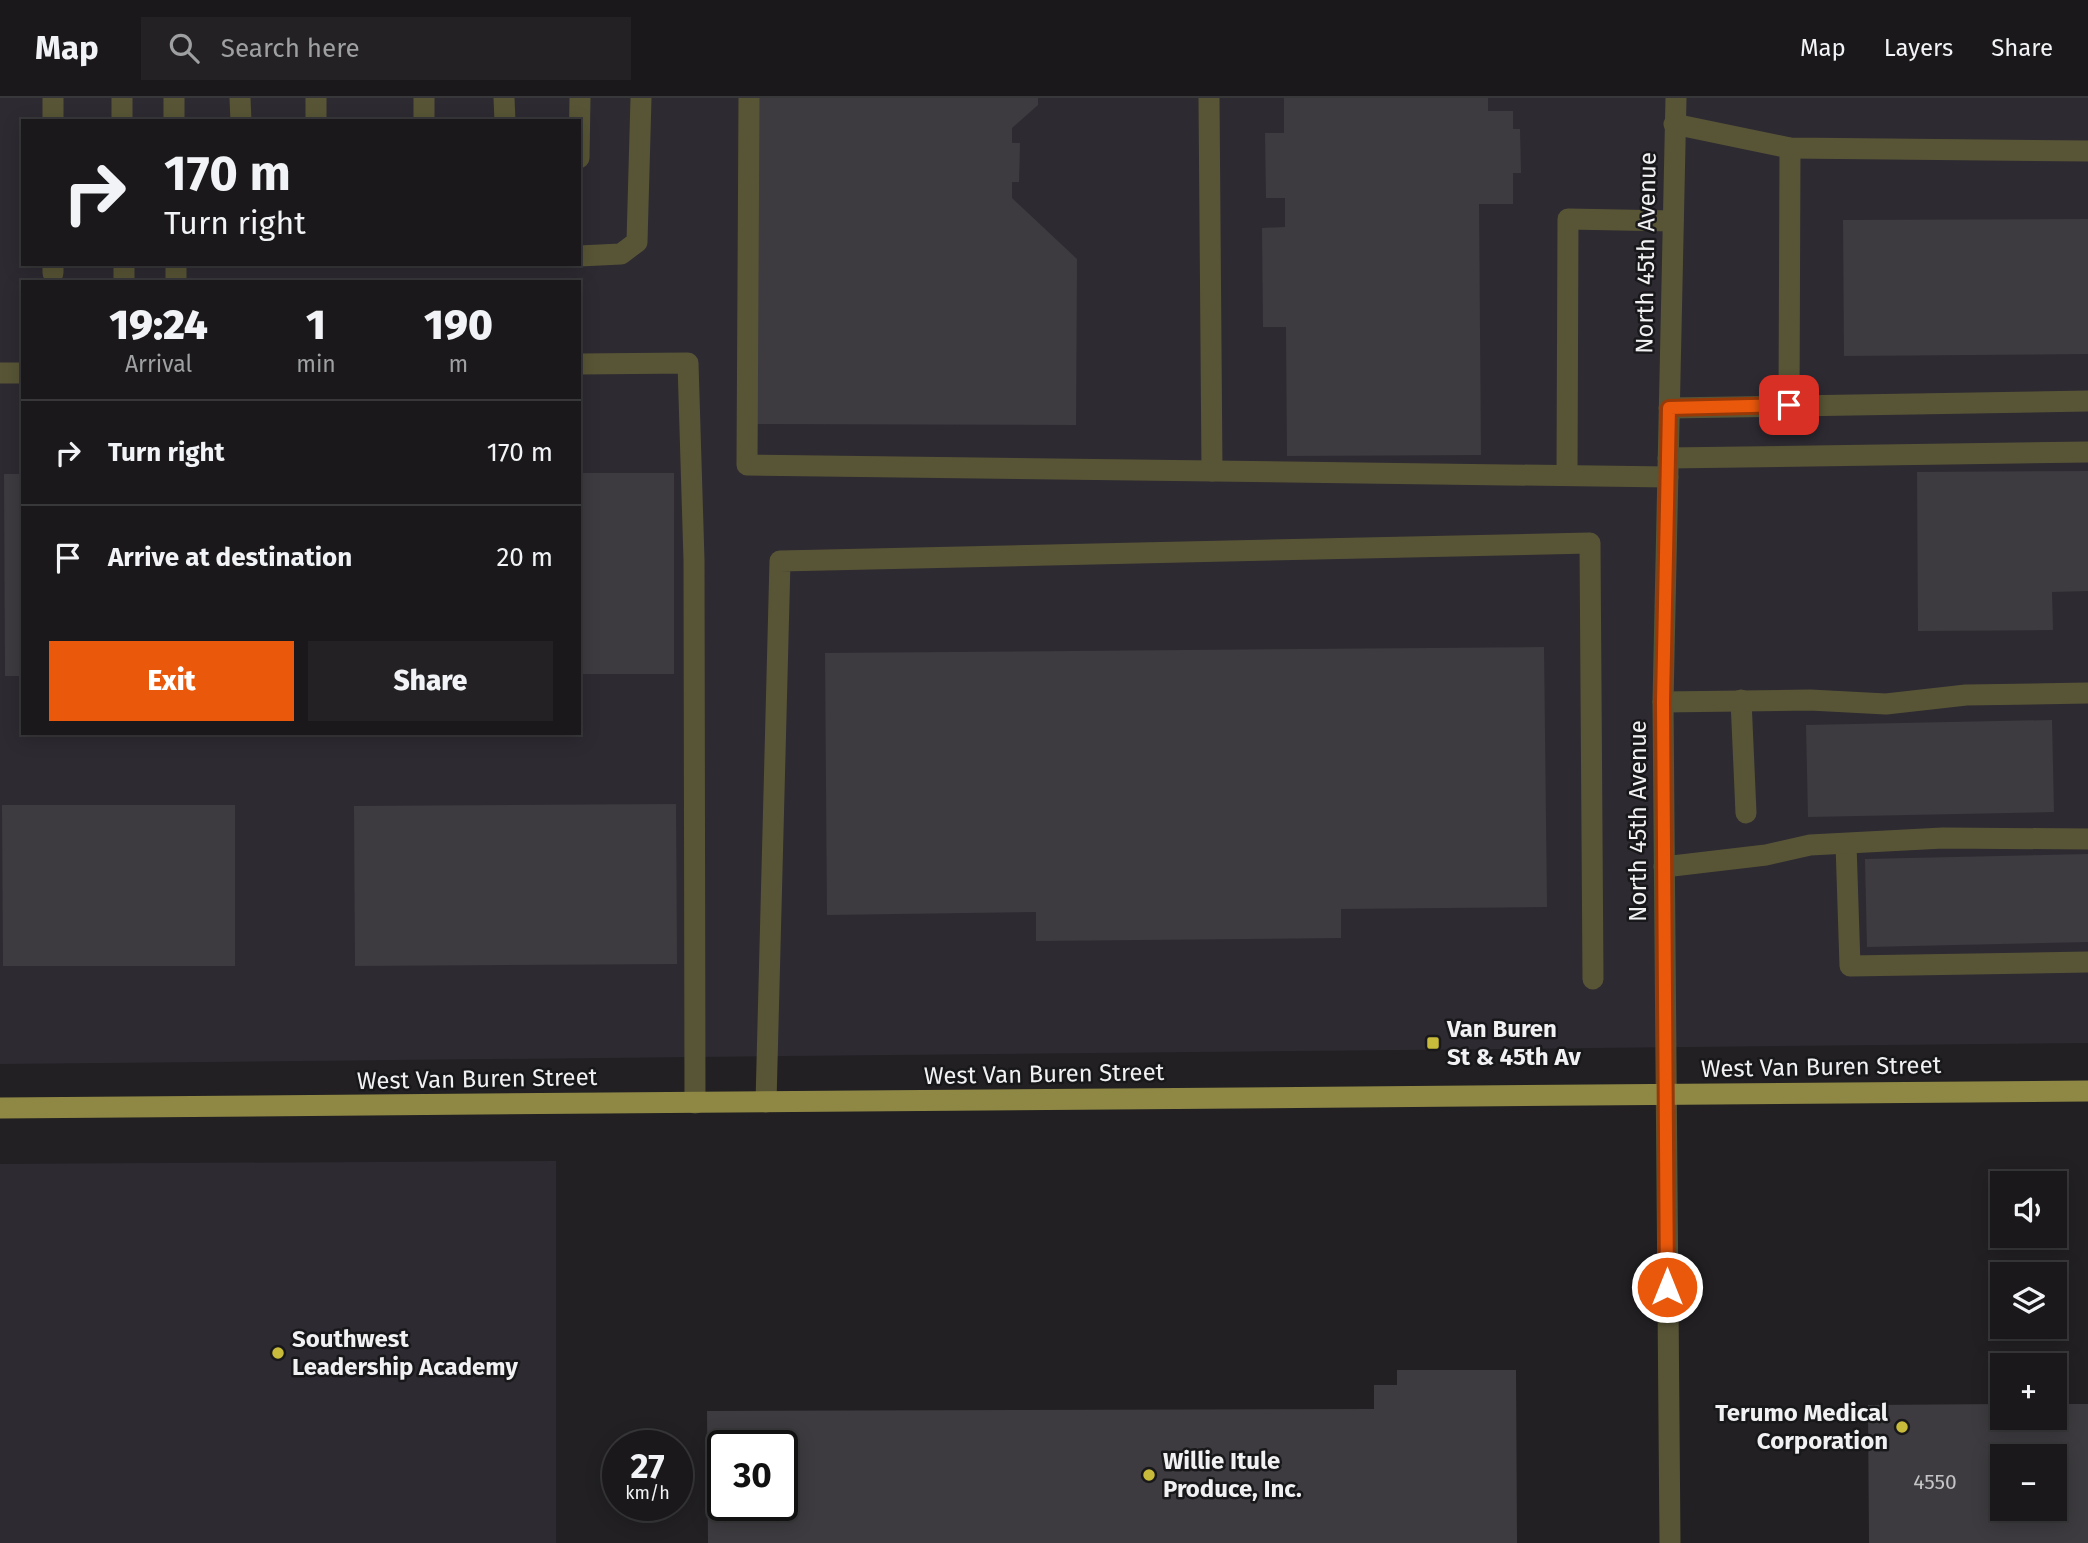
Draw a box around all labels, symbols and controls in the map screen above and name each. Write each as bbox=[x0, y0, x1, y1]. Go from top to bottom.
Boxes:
search box bbox=[141, 17, 631, 80]
text: Map bbox=[35, 28, 99, 68]
icon: search bbox=[165, 29, 203, 67]
text: Search here bbox=[221, 33, 360, 64]
text: Map bbox=[1800, 34, 1846, 62]
text: Layers bbox=[1884, 34, 1953, 62]
text: Share bbox=[1991, 34, 2053, 62]
text: 170 m bbox=[164, 144, 291, 203]
icon: right bbox=[49, 147, 140, 238]
street label: North 45th Avenue bbox=[1630, 152, 1662, 354]
text: Turn right bbox=[164, 204, 306, 242]
text: 19:24 bbox=[109, 300, 208, 350]
text: 1 bbox=[306, 300, 326, 350]
text: 190 bbox=[424, 300, 493, 350]
text: Arrival bbox=[125, 350, 192, 378]
text: min bbox=[296, 350, 336, 378]
text: m bbox=[449, 350, 468, 378]
pin bbox=[1759, 375, 1819, 435]
icon: arrive bbox=[1770, 386, 1808, 424]
icon: right bbox=[49, 434, 87, 472]
text: Turn right bbox=[108, 437, 225, 468]
text: 170 m bbox=[487, 437, 553, 468]
icon: arrive bbox=[49, 539, 87, 577]
text: Arrive at destination bbox=[108, 542, 352, 573]
text: 20 m bbox=[496, 542, 553, 573]
button: Exit bbox=[49, 641, 294, 721]
button: Share bbox=[308, 641, 553, 721]
street label: North 45th Avenue bbox=[1624, 720, 1652, 922]
place label: Van Buren St & 45th Av bbox=[1446, 1015, 1582, 1071]
marker: Van Buren St & 45th Av bbox=[1425, 1035, 1441, 1051]
street label: West Van Buren Street bbox=[1701, 1051, 1942, 1083]
street label: West Van Buren Street bbox=[924, 1058, 1165, 1090]
street label: West Van Buren Street bbox=[357, 1063, 598, 1095]
map controls bbox=[1990, 1171, 2067, 1521]
button: sound bbox=[1990, 1171, 2067, 1248]
position arrow bbox=[1630, 1250, 1704, 1324]
button: layers bbox=[1990, 1262, 2067, 1339]
place label: Southwest Leadership Academy bbox=[292, 1325, 518, 1381]
marker: Southwest Leadership Academy bbox=[270, 1345, 286, 1361]
button: + bbox=[1990, 1353, 2067, 1430]
place label: Terumo Medical Corporation bbox=[1715, 1399, 1889, 1455]
marker: Terumo Medical Corporation bbox=[1894, 1419, 1910, 1435]
speed limit sign: 30 bbox=[707, 1430, 798, 1521]
button: − bbox=[1990, 1444, 2067, 1521]
text: 27 bbox=[630, 1445, 665, 1487]
place label: Willie Itule Produce, Inc. bbox=[1163, 1447, 1302, 1503]
marker: Willie Itule Produce, Inc. bbox=[1141, 1467, 1157, 1483]
house number: 4550 bbox=[1913, 1469, 1957, 1495]
text: km/h bbox=[625, 1482, 670, 1504]

